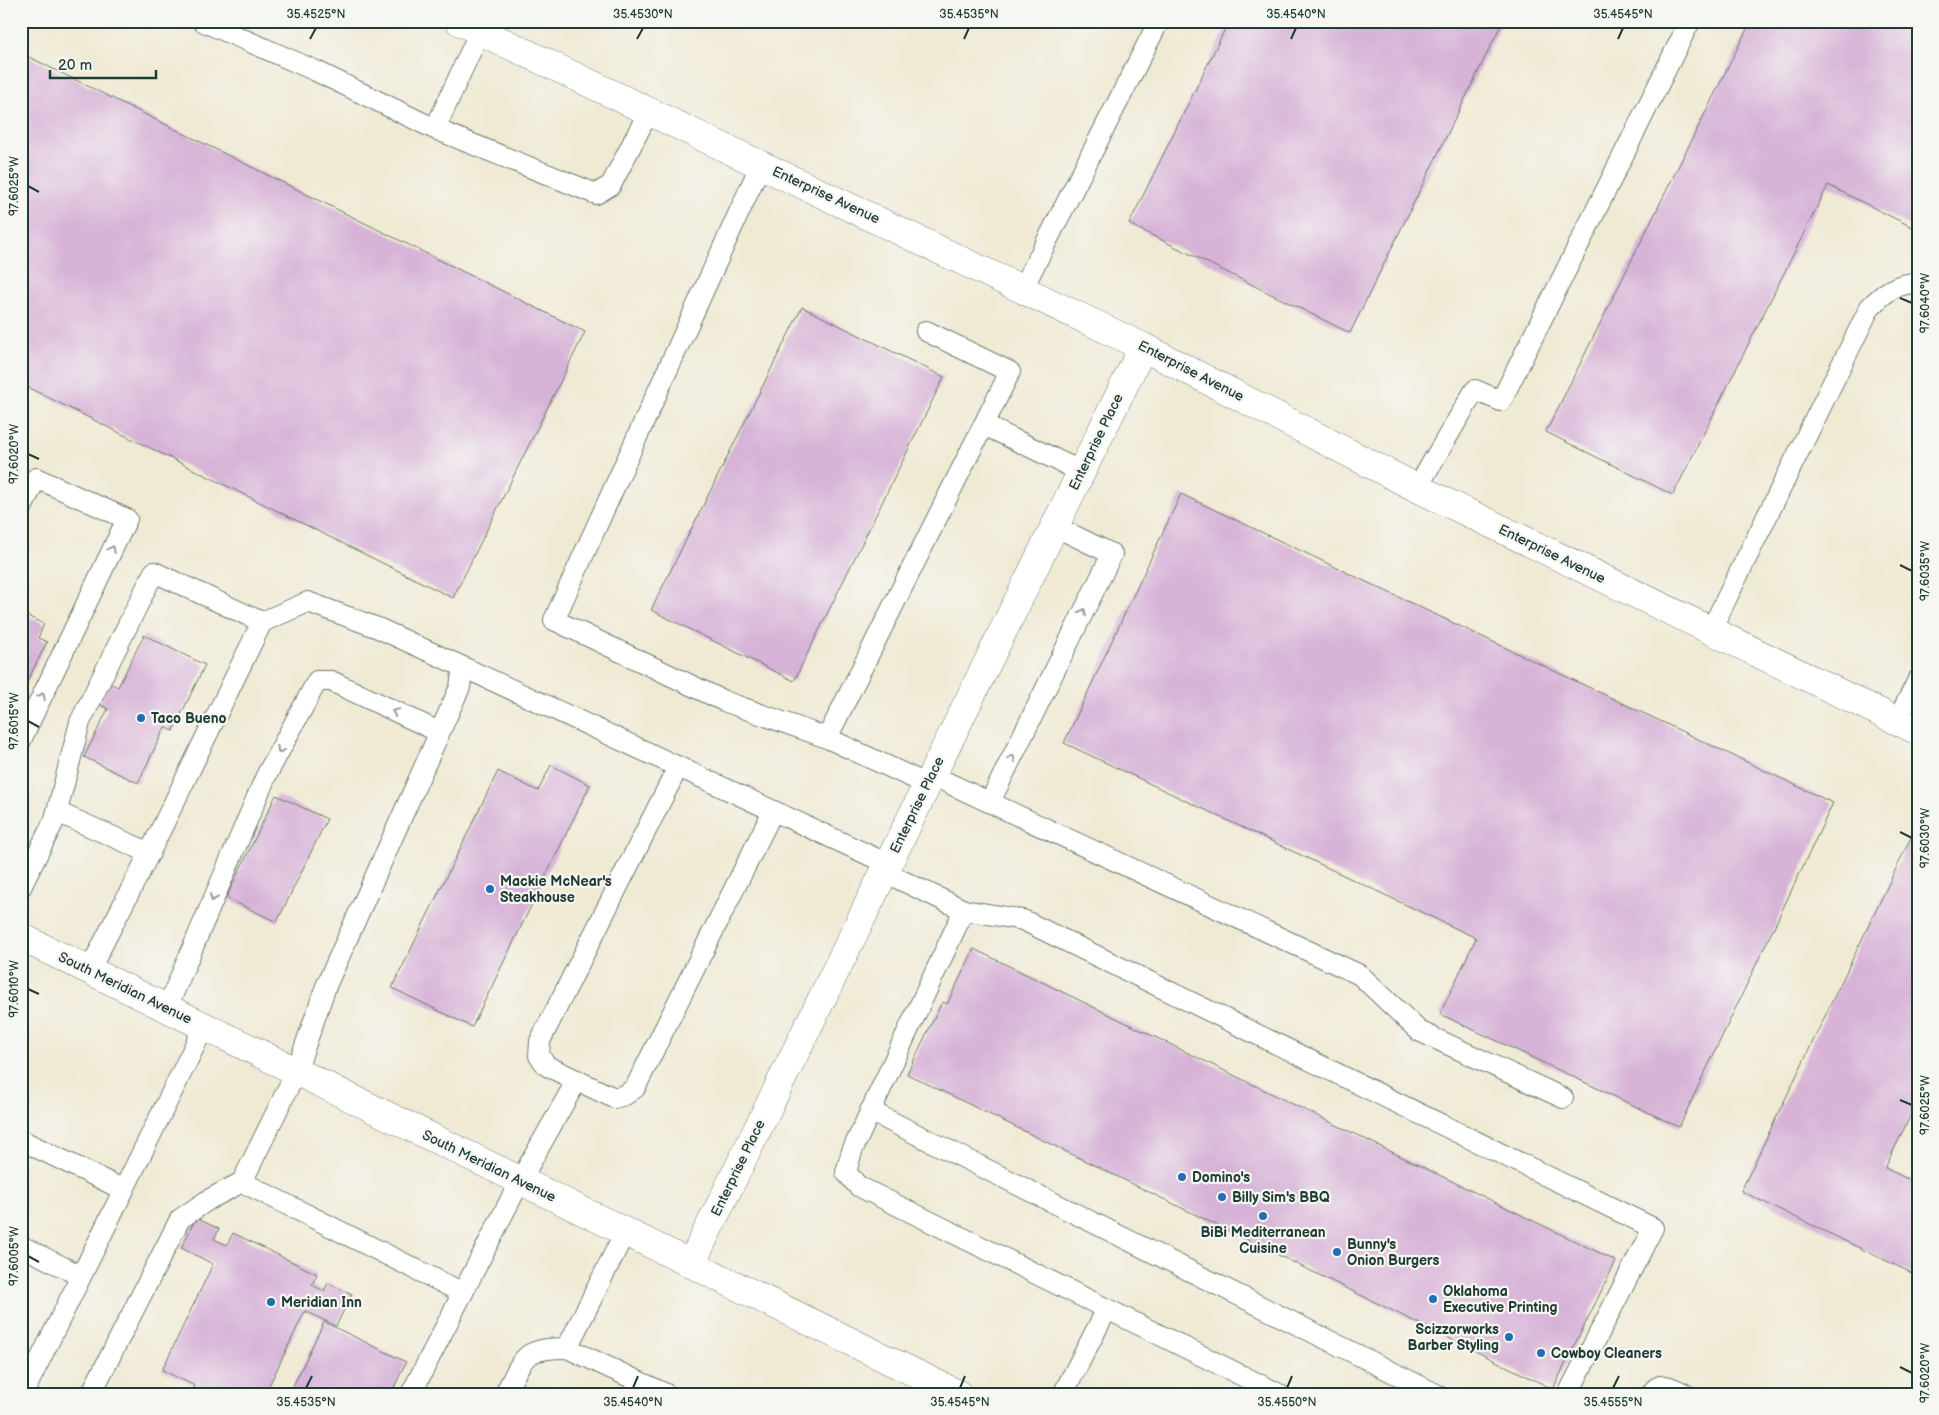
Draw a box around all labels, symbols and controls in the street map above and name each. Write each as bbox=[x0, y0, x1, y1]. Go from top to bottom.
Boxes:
text: 35.4525°N bbox=[286, 7, 346, 22]
text: 35.4530°N bbox=[613, 7, 673, 22]
text: 35.4535°N bbox=[939, 7, 999, 22]
text: 35.4540°N bbox=[1266, 7, 1326, 22]
text: 35.4545°N bbox=[1593, 7, 1653, 22]
scale bar bbox=[50, 48, 156, 80]
text: 20 m bbox=[58, 56, 92, 75]
text: 97.6025°W bbox=[7, 156, 22, 216]
street label: Enterprise Avenue bbox=[769, 163, 883, 227]
text: 97.6040°W bbox=[1918, 273, 1933, 333]
street label: Enterprise Avenue bbox=[1135, 337, 1247, 405]
street label: Enterprise Place bbox=[1065, 391, 1127, 493]
text: 97.6020°W bbox=[7, 424, 22, 484]
street label: Enterprise Avenue bbox=[1496, 521, 1608, 587]
text: 97.6035°W bbox=[1918, 541, 1933, 601]
one-way arrow bbox=[106, 546, 116, 555]
one-way arrow bbox=[1077, 609, 1087, 618]
text: 97.6015°W bbox=[7, 692, 22, 750]
one-way arrow bbox=[36, 692, 47, 701]
one-way arrow bbox=[391, 708, 400, 718]
place label: Taco Bueno bbox=[151, 710, 226, 727]
marker: Taco Bueno bbox=[135, 712, 147, 724]
one-way arrow bbox=[276, 744, 286, 753]
street label: Enterprise Place bbox=[886, 754, 948, 856]
one-way arrow bbox=[1006, 754, 1016, 763]
text: 97.6030°W bbox=[1918, 808, 1933, 868]
place label: Mackie McNear's Steakhouse bbox=[500, 873, 612, 906]
marker: Mackie McNear's Steakhouse bbox=[484, 883, 496, 895]
one-way arrow bbox=[209, 893, 220, 902]
street label: South Meridian Avenue bbox=[55, 948, 195, 1028]
text: 97.6010°W bbox=[7, 960, 22, 1018]
text: 97.6025°W bbox=[1918, 1075, 1933, 1135]
street label: Enterprise Place bbox=[707, 1117, 769, 1219]
street label: South Meridian Avenue bbox=[419, 1126, 559, 1206]
place label: Domino's bbox=[1192, 1169, 1250, 1186]
marker: Domino's bbox=[1176, 1171, 1188, 1183]
place label: Billy Sim's BBQ bbox=[1232, 1189, 1330, 1206]
marker: Billy Sim's BBQ bbox=[1216, 1191, 1228, 1203]
marker: BiBi Mediterranean Cuisine bbox=[1257, 1210, 1269, 1222]
place label: BiBi Mediterranean Cuisine bbox=[1200, 1224, 1326, 1257]
text: 97.6005°W bbox=[7, 1226, 22, 1286]
place label: Bunny's Onion Burgers bbox=[1347, 1236, 1440, 1269]
marker: Bunny's Onion Burgers bbox=[1331, 1246, 1343, 1258]
place label: Oklahoma Executive Printing bbox=[1443, 1283, 1557, 1316]
marker: Oklahoma Executive Printing bbox=[1427, 1293, 1439, 1305]
place label: Meridian Inn bbox=[281, 1294, 362, 1311]
marker: Meridian Inn bbox=[265, 1296, 277, 1308]
place label: Scizzorworks Barber Styling bbox=[1408, 1321, 1499, 1354]
marker: Scizzorworks Barber Styling bbox=[1503, 1331, 1515, 1343]
text: 97.6020°W bbox=[1918, 1343, 1933, 1403]
place label: Cowboy Cleaners bbox=[1551, 1345, 1662, 1362]
marker: Cowboy Cleaners bbox=[1535, 1347, 1547, 1359]
text: 35.4535°N bbox=[276, 1395, 336, 1410]
text: 35.4540°N bbox=[603, 1395, 663, 1410]
text: 35.4545°N bbox=[930, 1395, 990, 1410]
text: 35.4550°N bbox=[1257, 1395, 1317, 1410]
text: 35.4555°N bbox=[1584, 1395, 1642, 1410]

